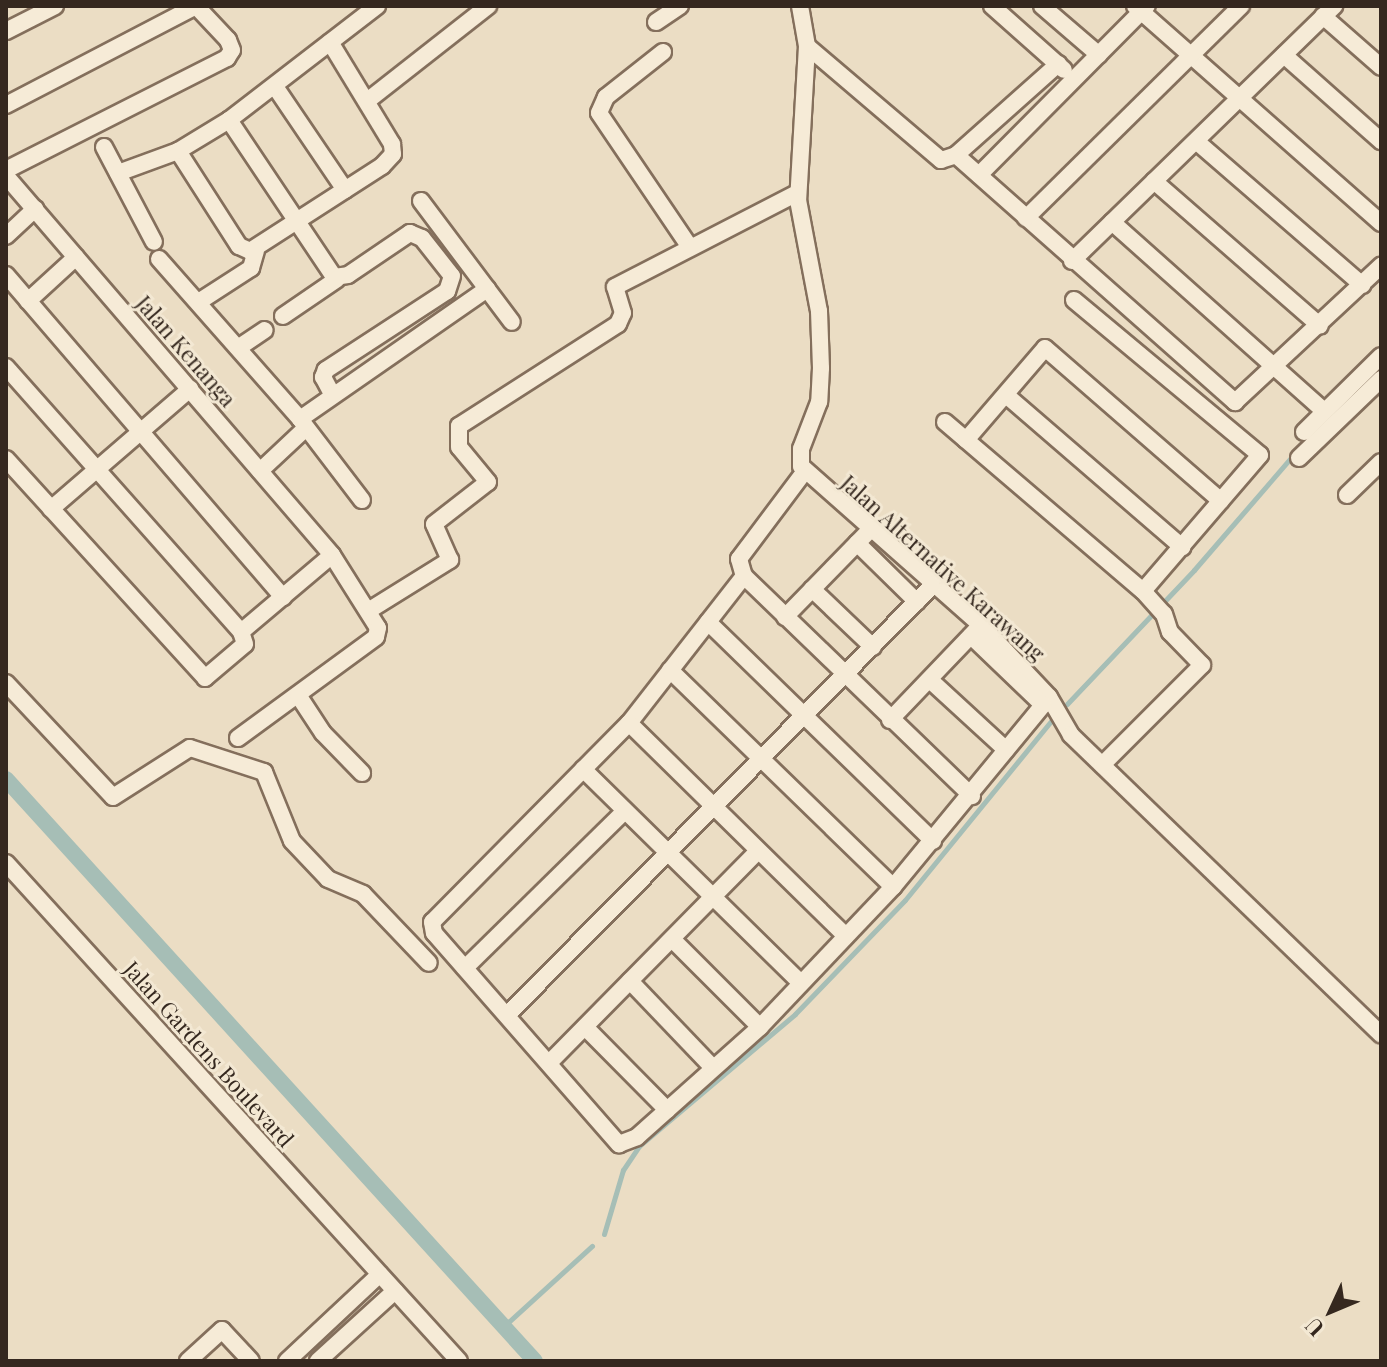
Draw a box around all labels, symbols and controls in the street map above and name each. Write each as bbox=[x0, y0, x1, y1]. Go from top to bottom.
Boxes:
street label: Jalan Kenanga bbox=[131, 290, 241, 412]
street label: Jalan Alternative Karawang bbox=[835, 469, 1051, 667]
street label: Jalan Gardens Boulevard bbox=[119, 956, 299, 1152]
north arrow bbox=[1291, 1271, 1371, 1351]
text: U bbox=[1298, 1312, 1330, 1344]

